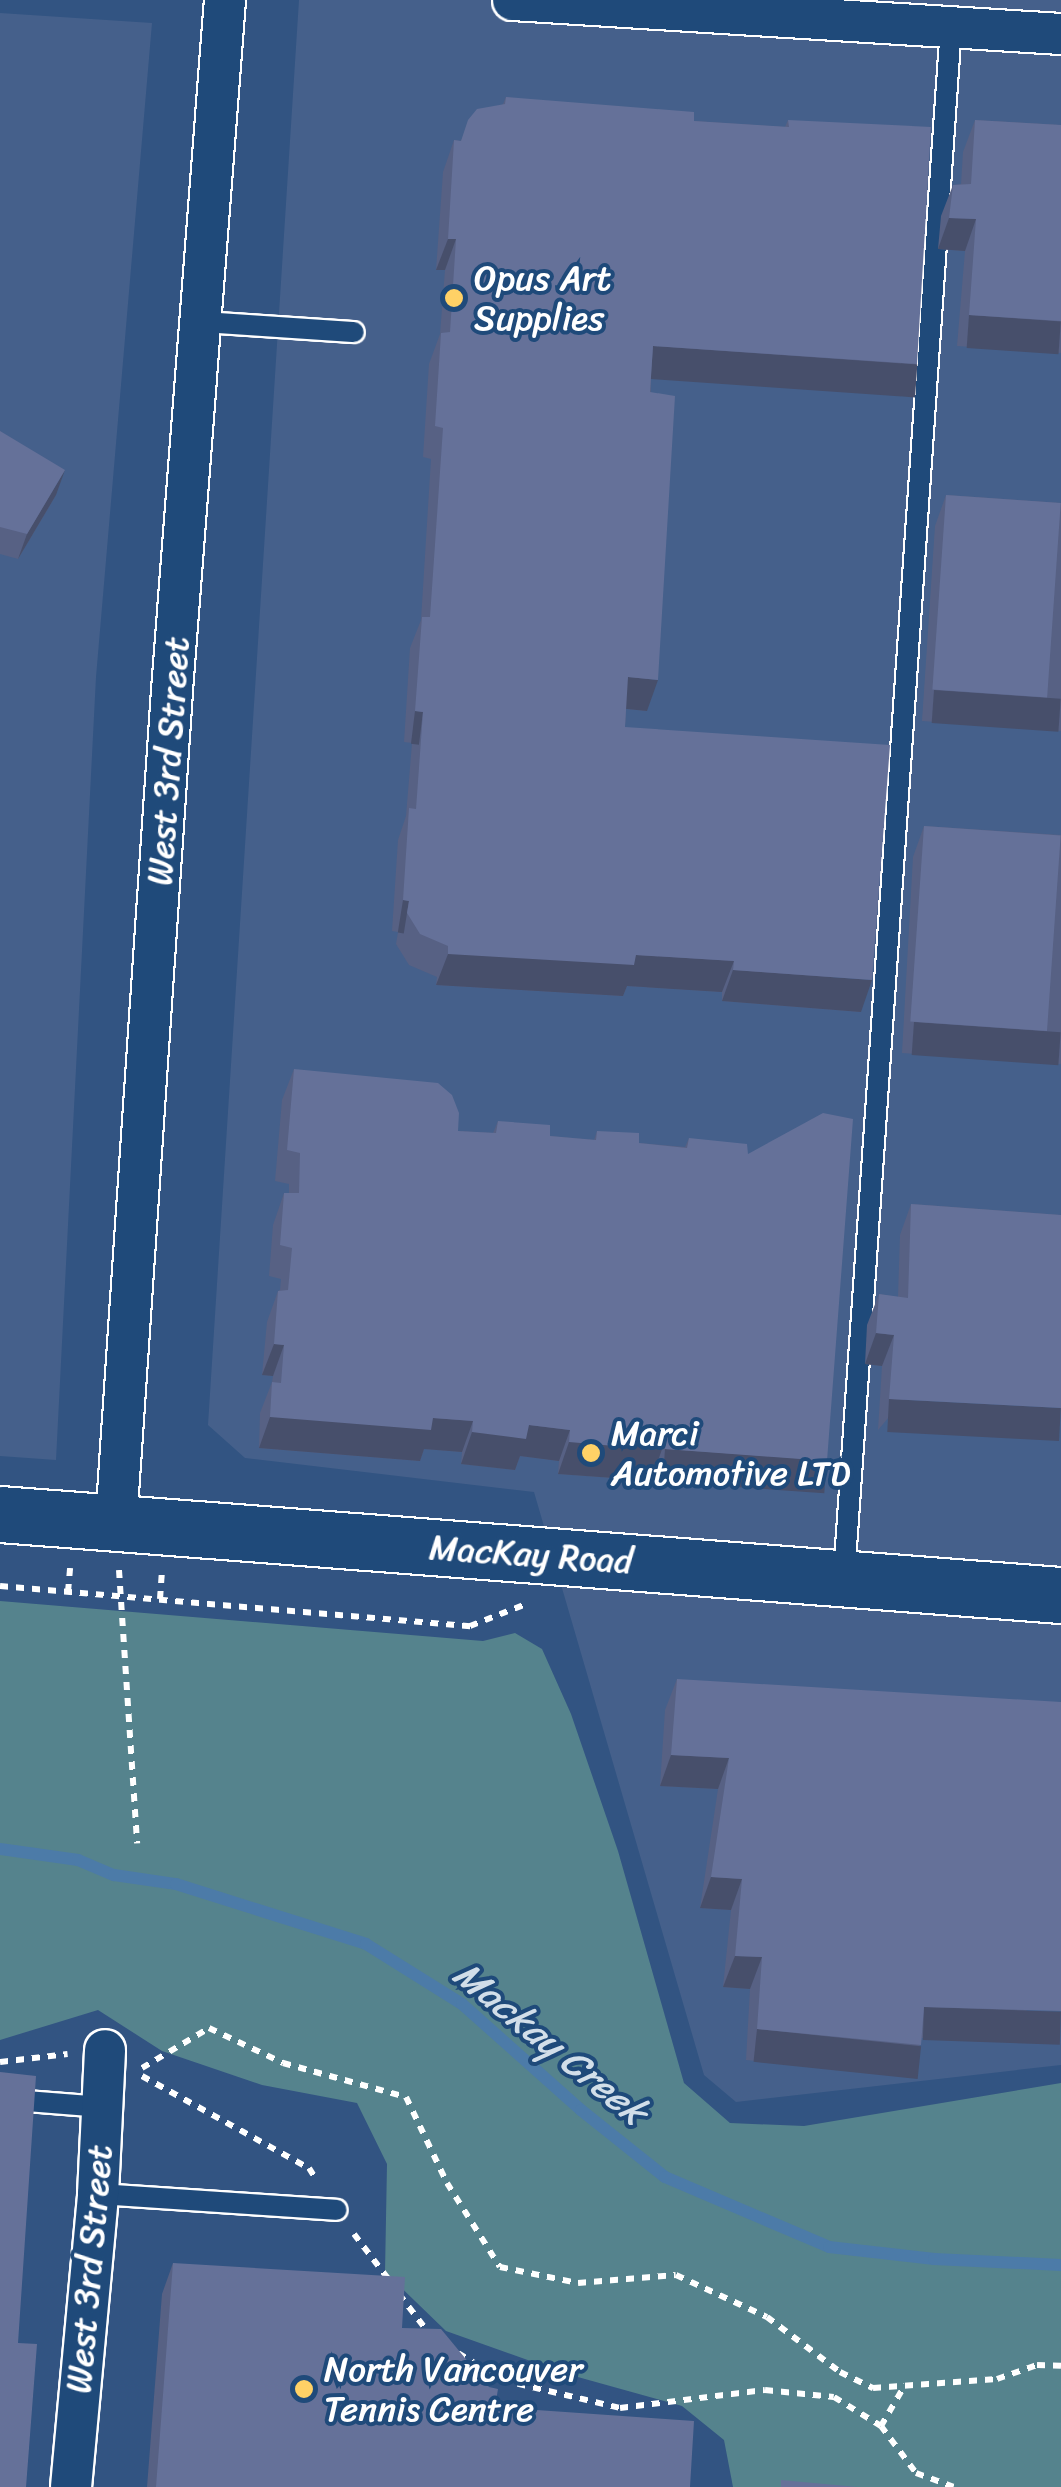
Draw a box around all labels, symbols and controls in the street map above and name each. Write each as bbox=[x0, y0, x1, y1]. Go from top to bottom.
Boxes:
place label: Opus Art Supplies bbox=[474, 257, 612, 339]
marker: Opus Art Supplies bbox=[443, 287, 465, 309]
street label: West 3rd Street bbox=[138, 636, 198, 886]
place label: Marci Automotive LTD bbox=[611, 1412, 851, 1494]
marker: Marci Automotive LTD bbox=[580, 1442, 602, 1464]
street label: MacKay Road bbox=[427, 1526, 635, 1582]
water label: Mackay Creek bbox=[444, 1951, 656, 2135]
street label: West 3rd Street bbox=[57, 2143, 121, 2395]
place label: North Vancouver Tennis Centre bbox=[324, 2348, 581, 2430]
marker: North Vancouver Tennis Centre bbox=[293, 2378, 315, 2400]

